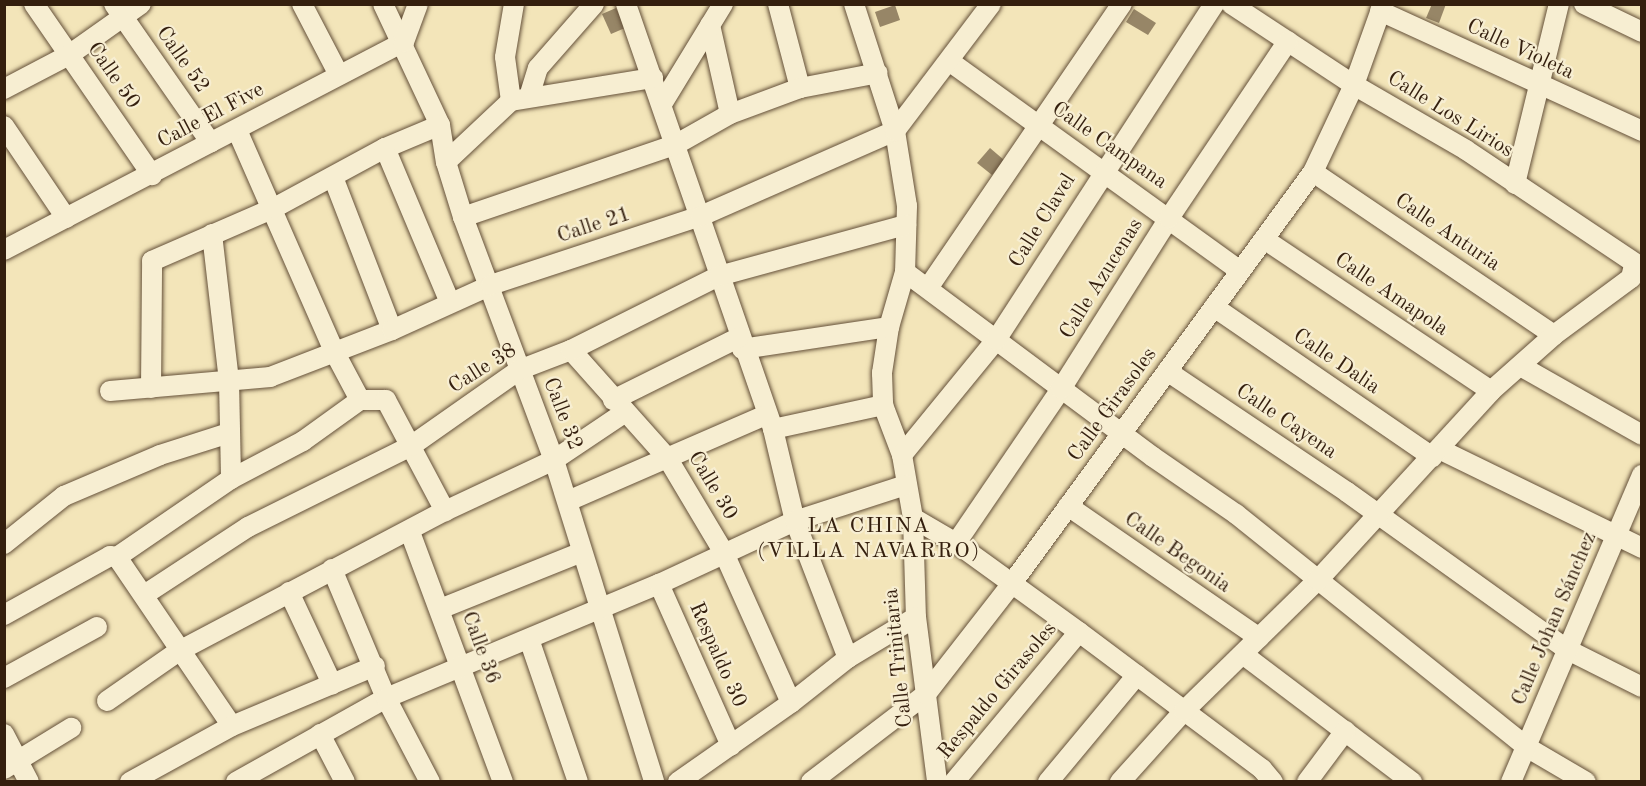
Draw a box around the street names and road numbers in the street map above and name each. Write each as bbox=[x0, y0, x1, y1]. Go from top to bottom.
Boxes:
street label: Calle Violeta bbox=[1462, 14, 1578, 86]
street label: Calle 52 bbox=[150, 22, 214, 98]
street label: Calle 50 bbox=[81, 38, 145, 114]
street label: Calle Los Lirios bbox=[1382, 66, 1518, 164]
street label: Calle El Five bbox=[153, 77, 269, 155]
street label: Calle Campana bbox=[1046, 97, 1172, 195]
street label: Calle Clavel bbox=[1004, 169, 1082, 273]
street label: Calle Anturia bbox=[1389, 188, 1505, 278]
street label: Calle 21 bbox=[554, 202, 634, 250]
street label: Calle Azucenas bbox=[1055, 214, 1149, 344]
street label: Calle Amapola bbox=[1329, 248, 1453, 342]
street label: Calle Dalia bbox=[1288, 324, 1384, 400]
street label: Calle 38 bbox=[444, 338, 522, 400]
street label: Calle Girasoles bbox=[1063, 343, 1163, 467]
street label: Calle 32 bbox=[537, 374, 587, 454]
street label: Calle Cayena bbox=[1230, 379, 1342, 465]
street label: Calle 30 bbox=[682, 447, 742, 525]
street label: Calle Begonia bbox=[1119, 507, 1235, 599]
street label: Calle Johan Sánchez bbox=[1507, 528, 1603, 710]
street label: Calle Trinitaria bbox=[879, 587, 919, 729]
street label: Respaldo 30 bbox=[683, 599, 751, 711]
street label: Calle 36 bbox=[455, 608, 505, 688]
street label: Respaldo Girasoles bbox=[933, 617, 1063, 765]

